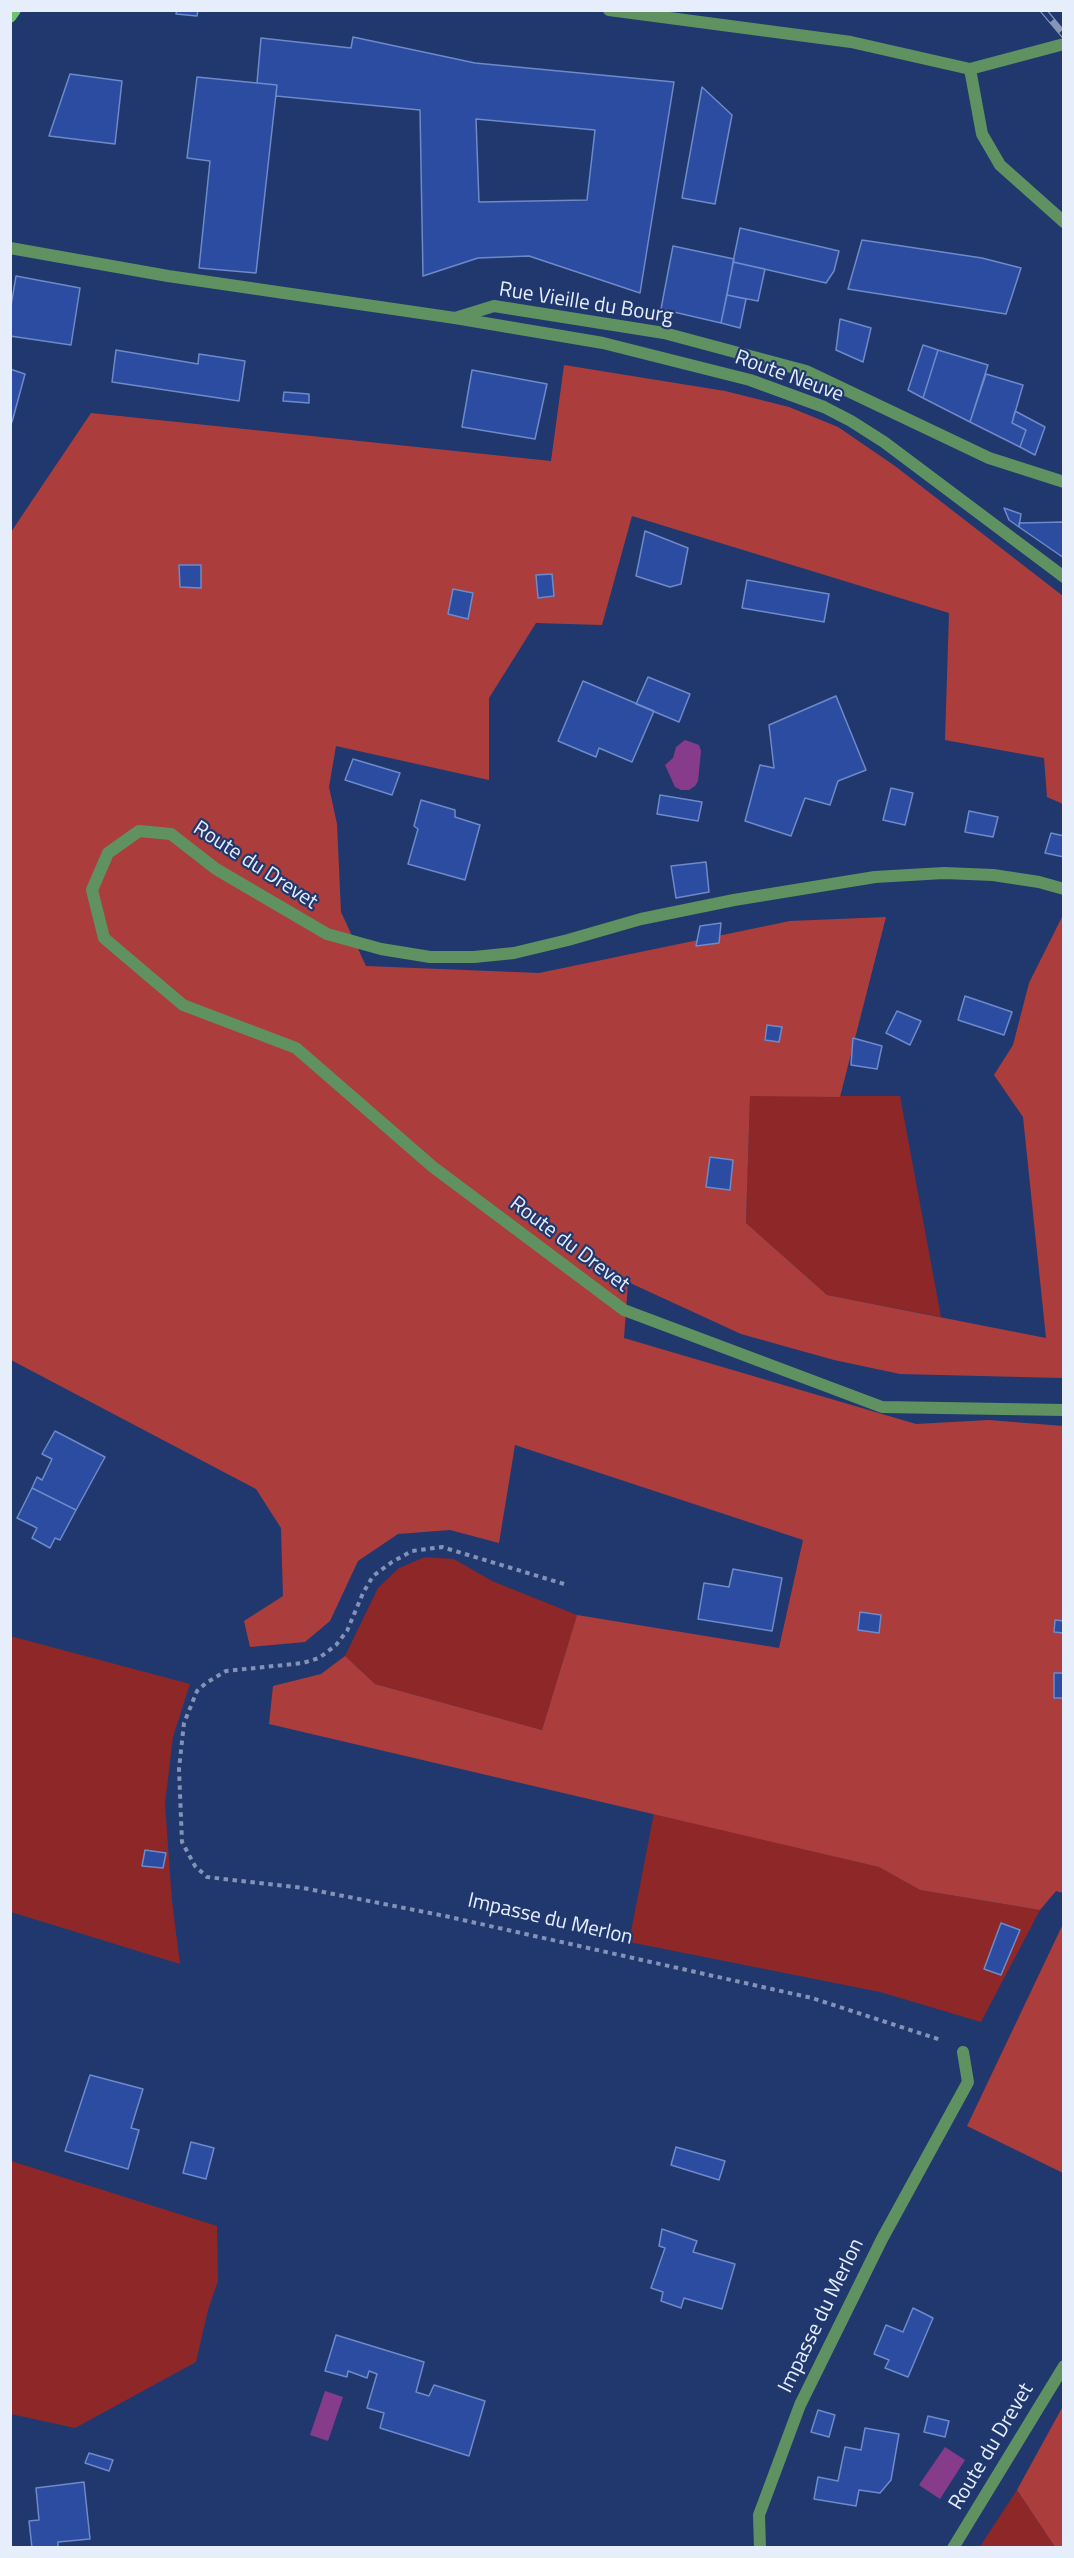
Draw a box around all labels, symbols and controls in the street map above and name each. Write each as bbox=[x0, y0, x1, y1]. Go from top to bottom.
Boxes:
street label: Rue Vieille du Bourg bbox=[497, 278, 675, 330]
street label: Route Neuve bbox=[731, 346, 847, 408]
street label: Route du Drevet bbox=[188, 816, 322, 916]
street label: Route du Drevet bbox=[504, 1192, 634, 1298]
street label: Impasse du Merlon bbox=[465, 1889, 635, 1951]
street label: Impasse du Merlon bbox=[774, 2235, 870, 2397]
street label: Route du Drevet bbox=[944, 2379, 1040, 2515]

